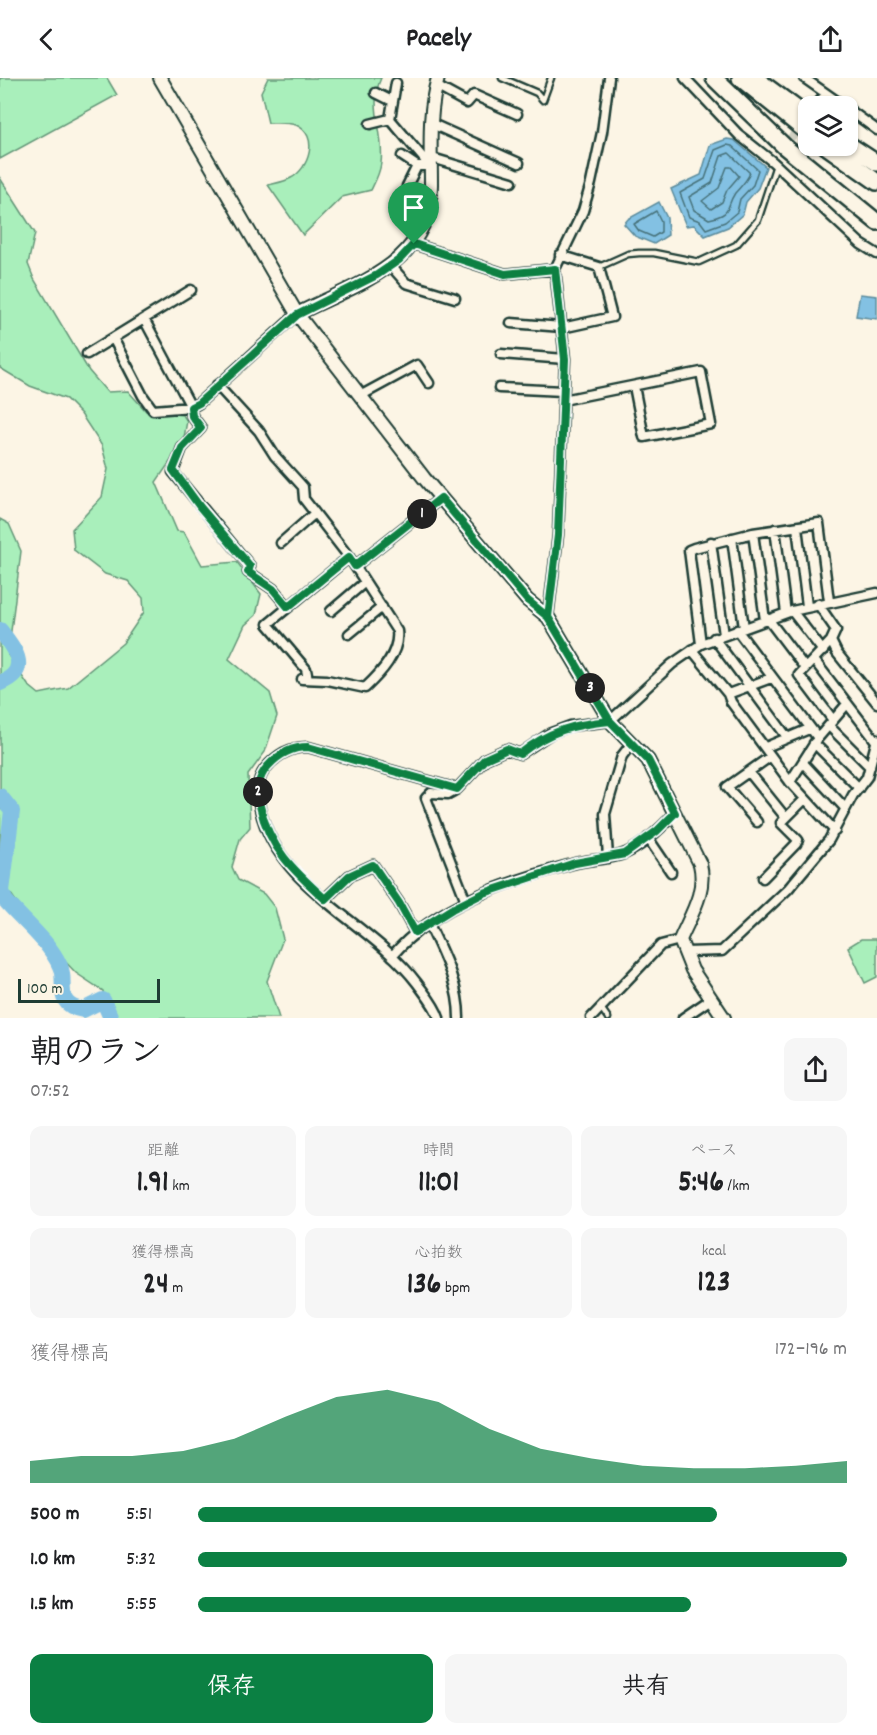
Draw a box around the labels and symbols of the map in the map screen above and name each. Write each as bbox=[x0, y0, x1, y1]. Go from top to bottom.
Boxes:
pin bbox=[388, 182, 439, 244]
pin: 1 bbox=[407, 499, 437, 529]
pin: 3 bbox=[575, 673, 605, 703]
pin: 2 bbox=[243, 777, 273, 807]
scale bar bbox=[18, 976, 160, 1004]

